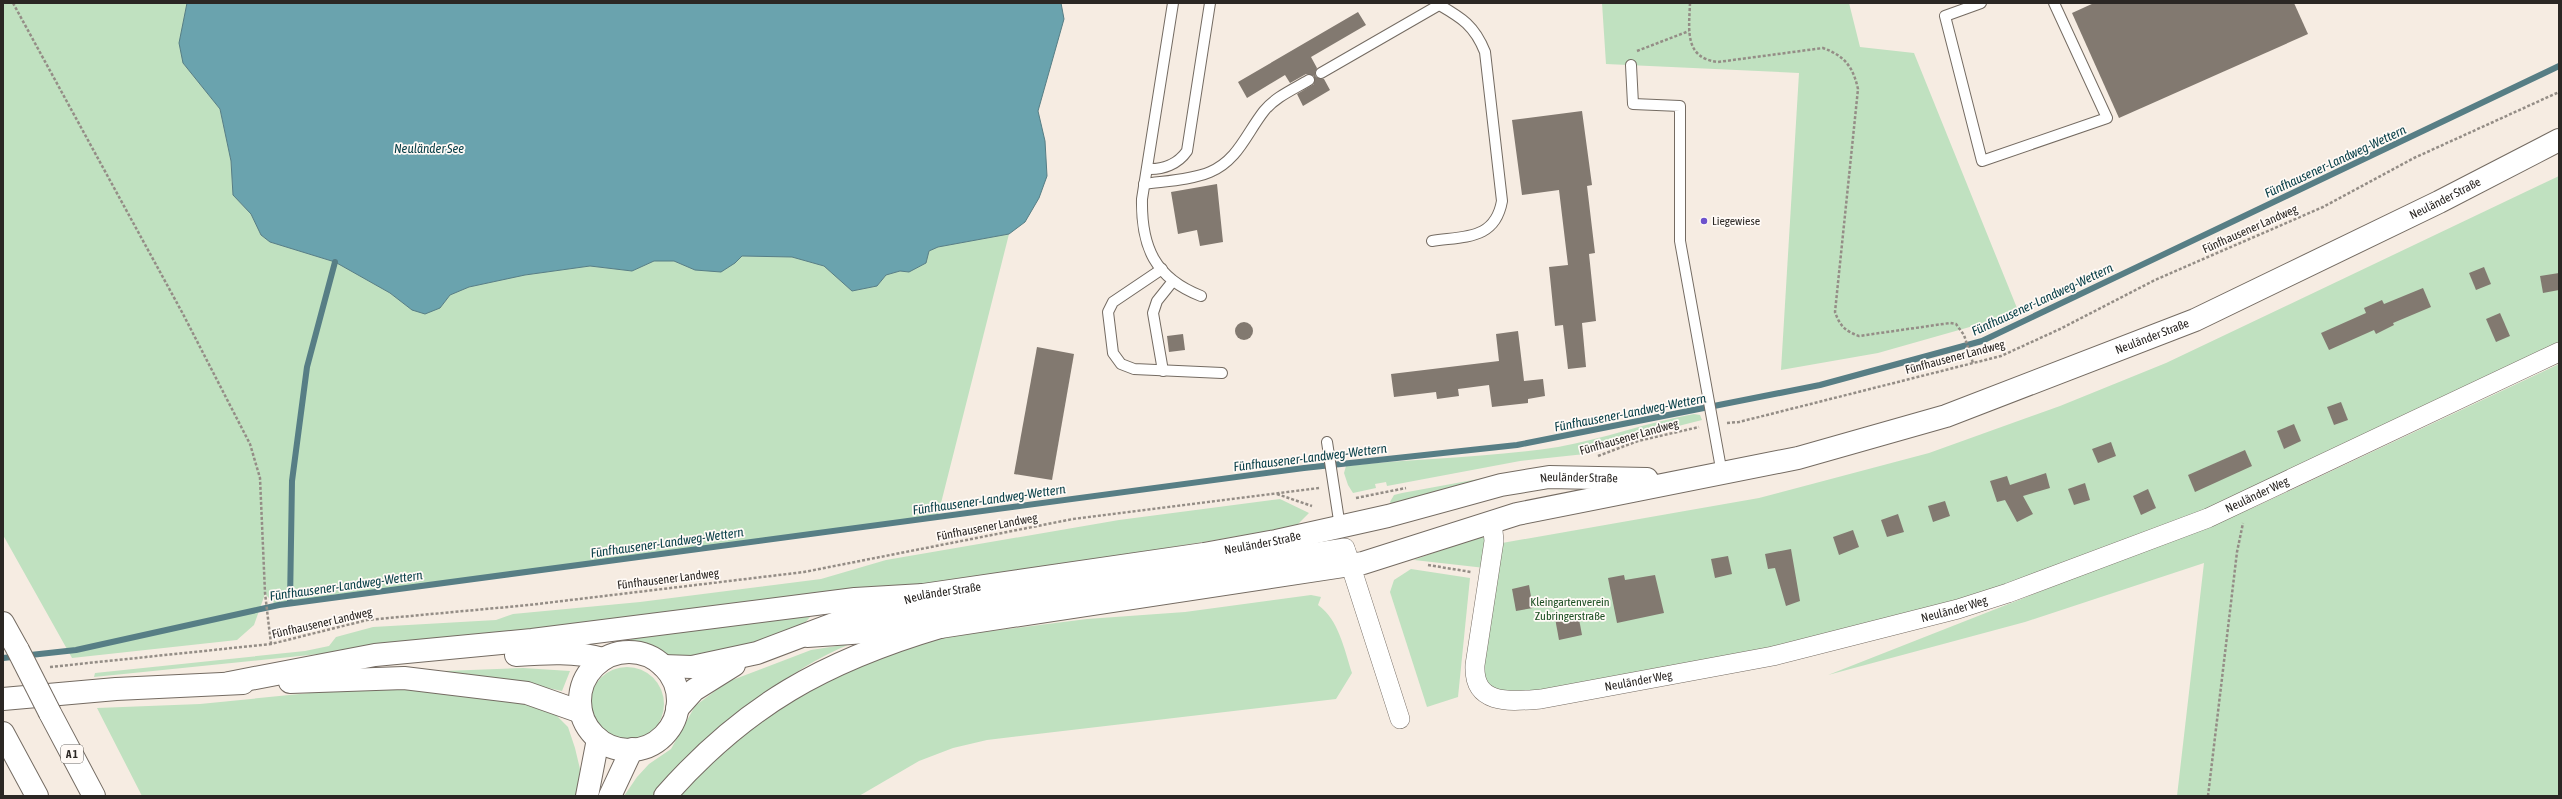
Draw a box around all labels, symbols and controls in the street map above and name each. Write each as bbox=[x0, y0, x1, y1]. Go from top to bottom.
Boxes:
water label: Fünfhausener-Landweg-Wettern bbox=[2262, 122, 2409, 201]
water label: Neuländer See bbox=[394, 141, 464, 156]
street label: Neuländer Straße bbox=[2407, 175, 2483, 222]
street label: Fünfhausener Landweg bbox=[2200, 201, 2300, 256]
place label: Liegewiese bbox=[1712, 214, 1760, 228]
marker: Liegewiese bbox=[1699, 216, 1709, 226]
water label: Fünfhausener-Landweg-Wettern bbox=[1969, 260, 2116, 339]
street label: Neuländer Straße bbox=[2113, 316, 2191, 357]
street label: Fünfhausener Landweg bbox=[1904, 337, 2007, 377]
water label: Fünfhausener-Landweg-Wettern bbox=[1553, 390, 1708, 435]
street label: Fünfhausener Landweg bbox=[1578, 416, 1681, 458]
water label: Fünfhausener-Landweg-Wettern bbox=[1233, 441, 1388, 474]
street label: Neuländer Straße bbox=[1539, 470, 1618, 485]
street label: Neuländer Weg bbox=[2223, 474, 2292, 516]
water label: Fünfhausener-Landweg-Wettern bbox=[912, 481, 1067, 518]
street label: Fünfhausener Landweg bbox=[935, 510, 1039, 544]
water label: Fünfhausener-Landweg-Wettern bbox=[590, 524, 745, 561]
street label: Neuländer Straße bbox=[1223, 529, 1302, 557]
street label: Fünfhausener Landweg bbox=[616, 566, 720, 592]
water label: Fünfhausener-Landweg-Wettern bbox=[269, 567, 424, 604]
street label: Neuländer Straße bbox=[902, 580, 982, 607]
street label: Neuländer Weg bbox=[1920, 593, 1990, 625]
park label: Kleingartenverein Zubringerstraße bbox=[1530, 595, 1610, 623]
street label: Fünfhausener Landweg bbox=[271, 604, 374, 641]
street label: Neuländer Weg bbox=[1604, 668, 1674, 694]
road number: A 1 bbox=[61, 745, 83, 763]

